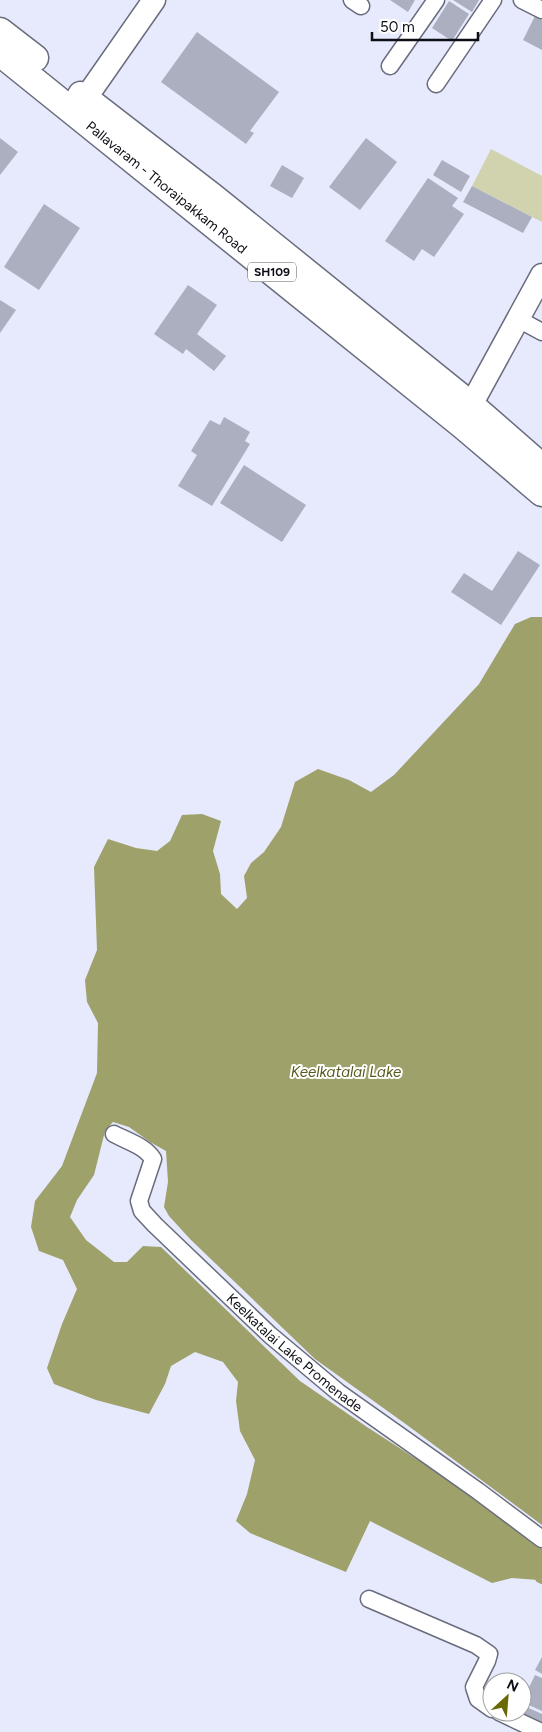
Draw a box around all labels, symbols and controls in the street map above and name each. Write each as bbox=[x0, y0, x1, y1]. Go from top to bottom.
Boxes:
scale bar bbox=[372, 10, 478, 42]
text: 50 m bbox=[380, 18, 415, 36]
street label: Pallavaram - Thoraipakkam Road bbox=[83, 118, 250, 257]
road number: SH109 bbox=[248, 262, 296, 282]
water label: Keelkatalai Lake bbox=[291, 1063, 401, 1081]
street label: Keelkatalai Lake Promenade bbox=[223, 1290, 366, 1416]
north arrow bbox=[482, 1672, 532, 1722]
text: N bbox=[504, 1676, 521, 1696]

